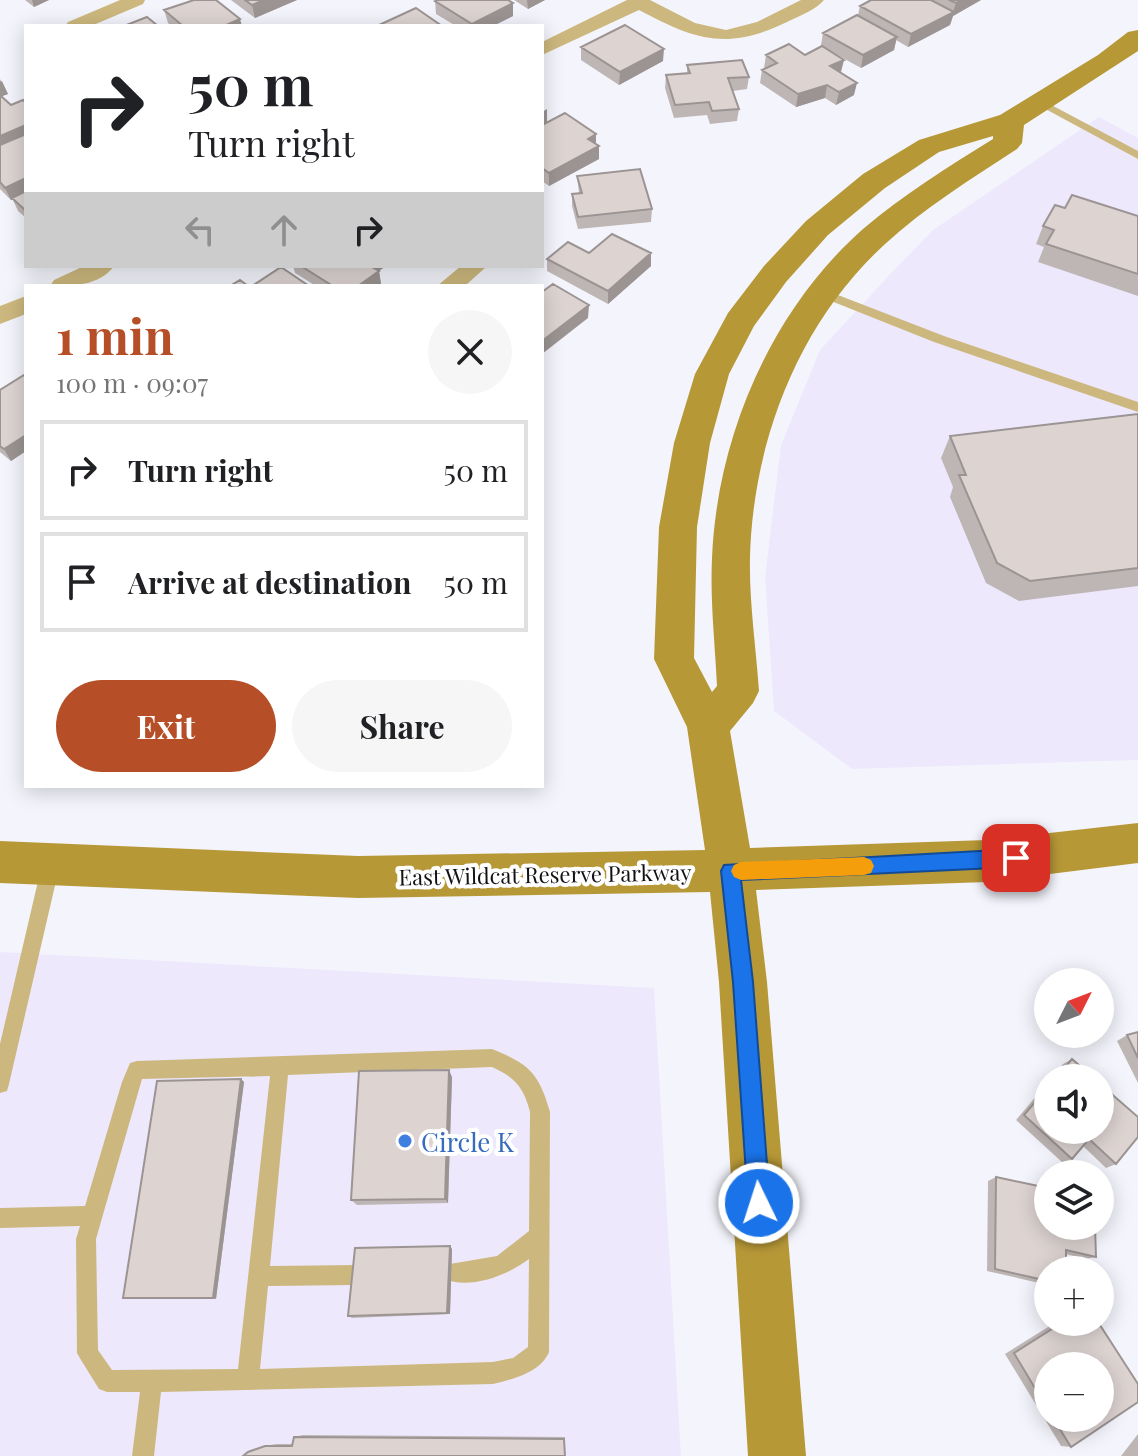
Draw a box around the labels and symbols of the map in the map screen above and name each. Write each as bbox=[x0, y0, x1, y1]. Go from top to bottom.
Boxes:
pin bbox=[982, 824, 1050, 892]
street label: East Wildcat Reserve Parkway bbox=[398, 856, 692, 892]
north arrow bbox=[1034, 968, 1114, 1048]
place label: Circle K bbox=[421, 1124, 514, 1159]
marker: Circle K bbox=[396, 1132, 414, 1150]
position arrow bbox=[717, 1161, 801, 1245]

